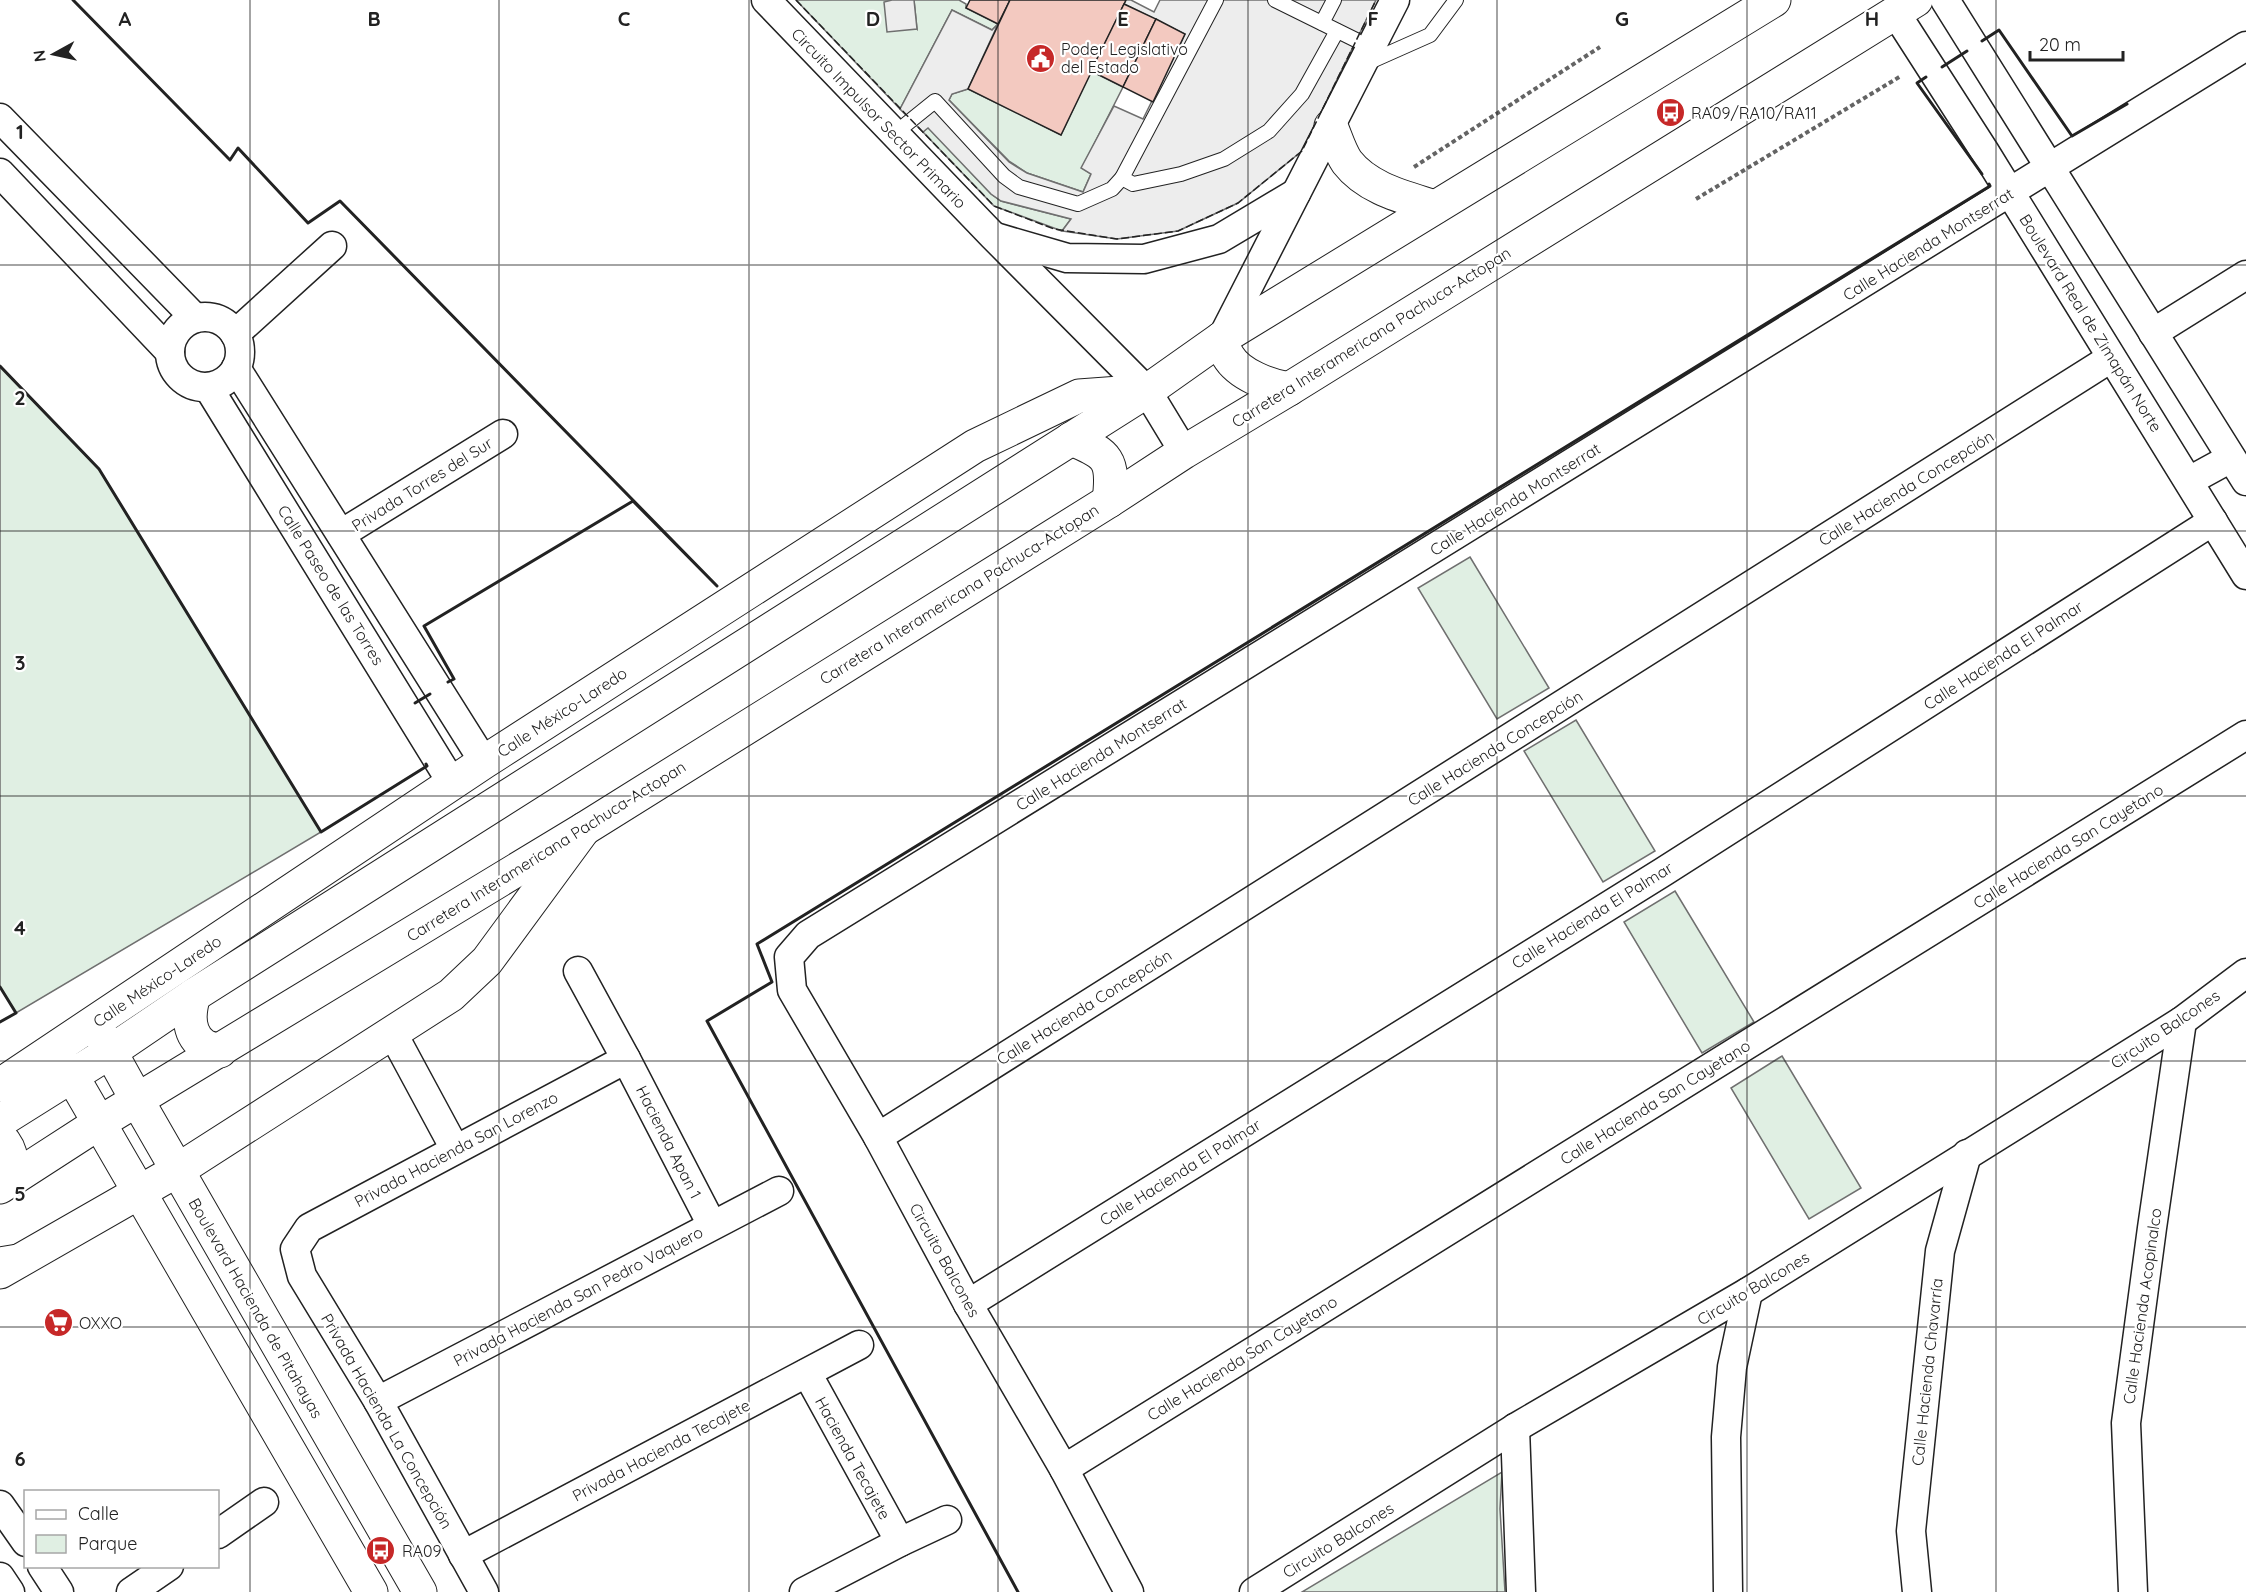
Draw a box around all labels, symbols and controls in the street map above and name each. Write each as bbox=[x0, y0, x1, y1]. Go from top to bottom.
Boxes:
text: A bbox=[119, 6, 132, 31]
text: B bbox=[367, 6, 381, 31]
text: C bbox=[618, 6, 631, 31]
text: D bbox=[866, 6, 880, 31]
text: E bbox=[1117, 6, 1129, 31]
text: F bbox=[1367, 6, 1379, 31]
text: G bbox=[1615, 6, 1629, 31]
text: H bbox=[1865, 6, 1879, 31]
north arrow bbox=[24, 24, 84, 84]
street label: Circuito Impulsor Sector Primario bbox=[787, 24, 971, 212]
scale bar bbox=[2030, 24, 2123, 62]
text: 20 m bbox=[2039, 33, 2081, 56]
place label: Poder Legislativo del Estado bbox=[1061, 39, 1188, 77]
public building icon: Poder Legislativo del Estado bbox=[1024, 42, 1056, 74]
text: N bbox=[28, 49, 50, 63]
bus stop icon: RA09/RA10/RA11 bbox=[1654, 97, 1686, 129]
place label: RA09/RA10/RA11 bbox=[1691, 103, 1817, 123]
text: 1 bbox=[16, 119, 24, 144]
street label: Calle Hacienda Montserrat bbox=[1839, 183, 2017, 305]
street label: Boulevard Real de Zimapán Norte bbox=[2015, 210, 2167, 436]
street label: Carretera Interamericana Pachuca-Actopan bbox=[1228, 242, 1514, 432]
text: 2 bbox=[14, 385, 26, 410]
street label: Calle Hacienda Concepción bbox=[1815, 426, 1997, 550]
street label: Privada Torres del Sur bbox=[348, 433, 496, 535]
street label: Calle Hacienda Montserrat bbox=[1426, 438, 1604, 560]
street label: Carretera Interamericana Pachuca-Actopan bbox=[816, 499, 1102, 689]
street label: Calle Paseo de las Torres bbox=[274, 501, 388, 669]
street label: Calle Hacienda El Palmar bbox=[1919, 596, 2087, 714]
text: 3 bbox=[15, 650, 25, 675]
street label: Calle México-Laredo bbox=[493, 663, 631, 761]
street label: Calle Hacienda Concepción bbox=[1404, 686, 1586, 810]
street label: Calle Hacienda Montserrat bbox=[1012, 693, 1190, 815]
street label: Carretera Interamericana Pachuca-Actopan bbox=[403, 756, 689, 946]
street label: Calle Hacienda San Cayetano bbox=[1969, 779, 2167, 913]
street label: Calle Hacienda El Palmar bbox=[1508, 857, 1676, 973]
text: 4 bbox=[14, 915, 26, 940]
street label: Calle México-Laredo bbox=[89, 931, 225, 1031]
street label: Calle Hacienda Concepción bbox=[993, 945, 1175, 1069]
street label: Circuito Balcones bbox=[2107, 985, 2223, 1073]
street label: Calle Hacienda San Cayetano bbox=[1556, 1035, 1754, 1169]
street label: Hacienda Apan 1 bbox=[632, 1082, 706, 1202]
street label: Privada Hacienda San Lorenzo bbox=[351, 1087, 561, 1211]
street label: Calle Hacienda El Palmar bbox=[1096, 1114, 1264, 1230]
text: 5 bbox=[14, 1181, 26, 1206]
street label: Boulevard Hacienda de Pitahayas bbox=[185, 1194, 327, 1422]
street label: Circuito Balcones bbox=[905, 1200, 985, 1320]
street label: Calle Hacienda Acopinalco bbox=[2118, 1207, 2166, 1405]
street label: Privada Hacienda San Pedro Vaquero bbox=[450, 1222, 706, 1370]
street label: Circuito Balcones bbox=[1693, 1247, 1813, 1329]
street label: Calle Hacienda Chavarría bbox=[1907, 1277, 1947, 1467]
street label: Calle Hacienda San Cayetano bbox=[1143, 1291, 1341, 1425]
supermarket icon: OXXO bbox=[42, 1307, 74, 1339]
street label: Privada Hacienda La Concepción bbox=[317, 1310, 457, 1532]
place label: OXXO bbox=[79, 1313, 122, 1333]
street label: Hacienda Tecajete bbox=[811, 1393, 895, 1523]
street label: Privada Hacienda Tecajete bbox=[569, 1395, 753, 1505]
text: 6 bbox=[14, 1446, 26, 1471]
legend bbox=[24, 1490, 219, 1568]
street label: Circuito Balcones bbox=[1279, 1498, 1397, 1582]
text: Calle bbox=[78, 1502, 119, 1525]
text: Parque bbox=[78, 1532, 137, 1555]
bus stop icon: RA09 bbox=[365, 1535, 397, 1567]
place label: RA09 bbox=[402, 1541, 442, 1561]

